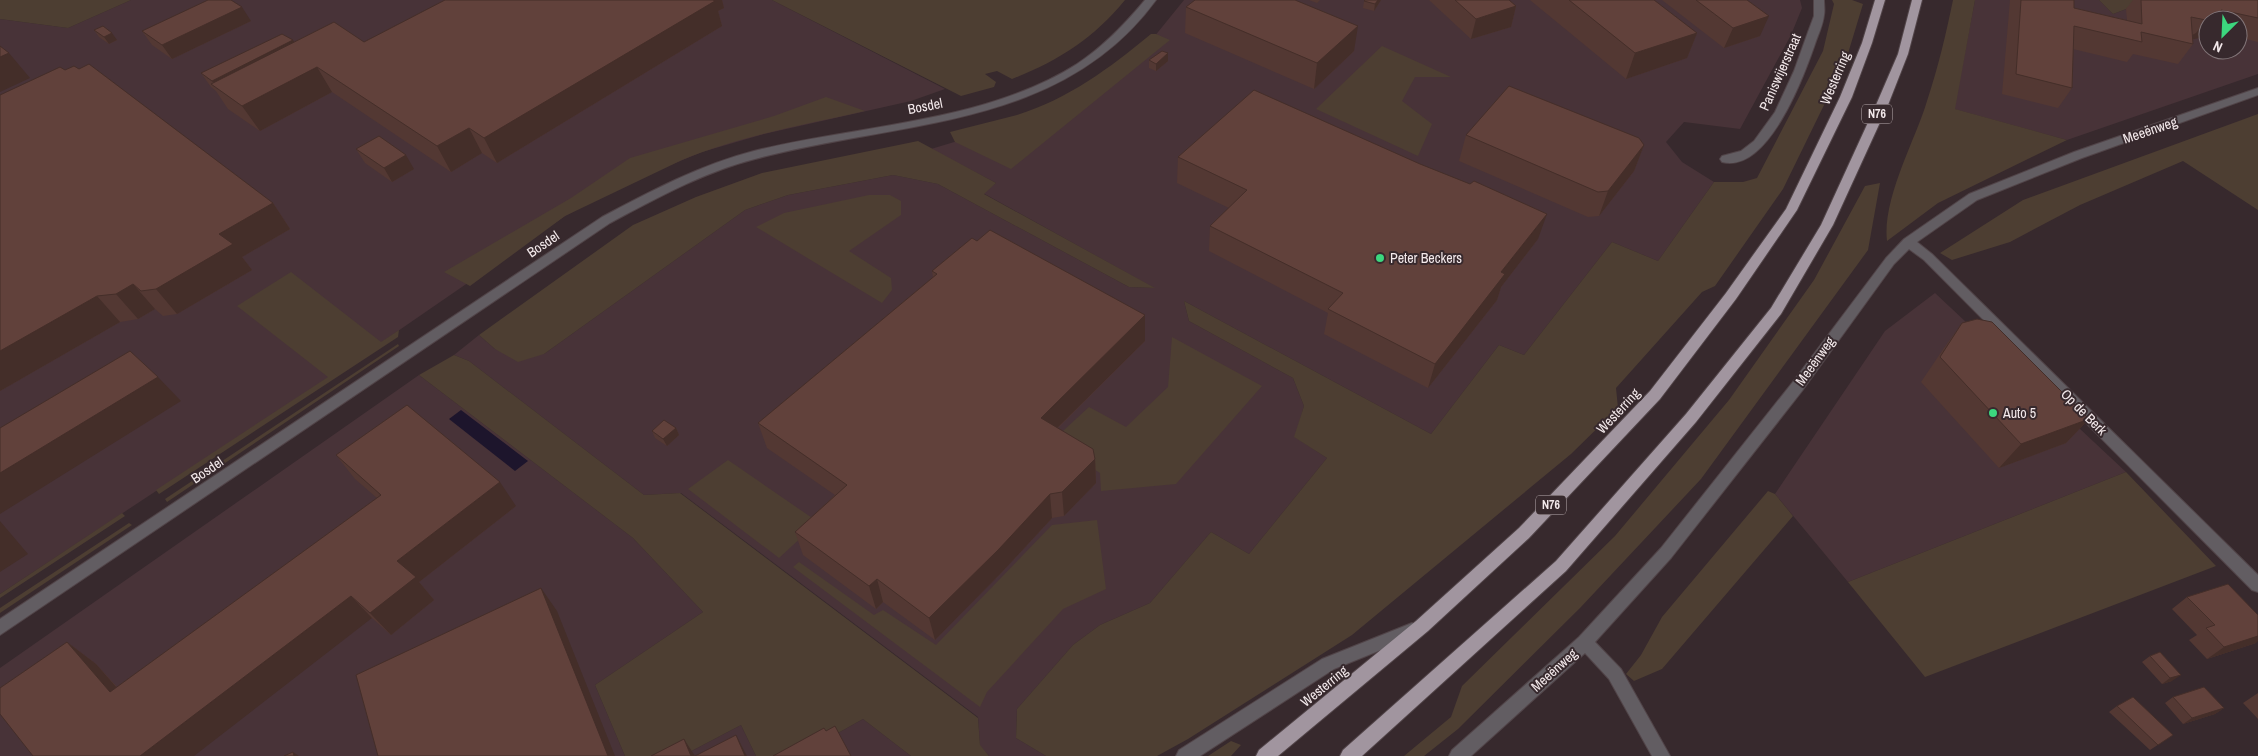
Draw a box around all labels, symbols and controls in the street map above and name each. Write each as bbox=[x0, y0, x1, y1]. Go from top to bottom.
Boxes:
north arrow bbox=[2198, 10, 2248, 60]
street label: Paniswijerstraat bbox=[1755, 31, 1805, 113]
text: N bbox=[2210, 37, 2225, 57]
street label: Westerring bbox=[1816, 48, 1854, 107]
street label: Bosdel bbox=[906, 94, 944, 118]
road number: N76 bbox=[1862, 105, 1892, 124]
street label: Meeënweg bbox=[2121, 112, 2180, 148]
street label: Bosdel bbox=[523, 227, 563, 261]
place label: Peter Beckers bbox=[1390, 249, 1462, 267]
marker: Peter Beckers bbox=[1374, 252, 1386, 264]
street label: Meeënweg bbox=[1791, 332, 1839, 389]
street label: Westerring bbox=[1592, 384, 1644, 438]
street label: Op de Berk bbox=[2057, 385, 2111, 439]
place label: Auto 5 bbox=[2002, 404, 2036, 422]
marker: Auto 5 bbox=[1987, 407, 1999, 419]
street label: Bosdel bbox=[187, 453, 227, 487]
road number: N76 bbox=[1536, 496, 1566, 514]
street label: Meeënweg bbox=[1527, 644, 1581, 695]
street label: Westerring bbox=[1297, 661, 1352, 711]

